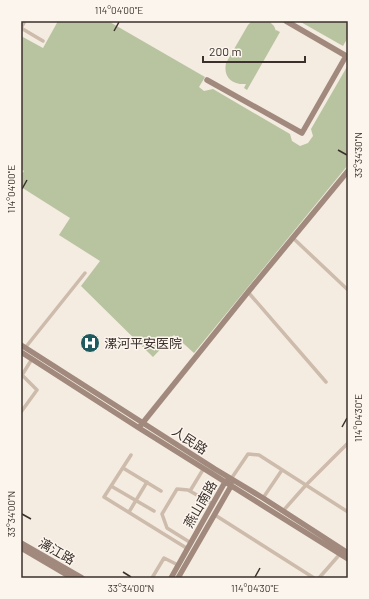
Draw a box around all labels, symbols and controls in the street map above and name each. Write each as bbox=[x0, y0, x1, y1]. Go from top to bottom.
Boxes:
text: 114°04'00"E bbox=[95, 4, 143, 16]
scale bar bbox=[203, 38, 305, 64]
text: 200 m bbox=[209, 44, 241, 58]
text: 33°34'30"N bbox=[352, 132, 364, 178]
text: 114°04'00"E bbox=[5, 165, 17, 213]
hospital icon: 漯河平安医院 bbox=[79, 332, 101, 354]
place label: 漯河平安医院 bbox=[104, 335, 182, 351]
text: 114°04'30"E bbox=[352, 394, 364, 442]
street label: 人民路 bbox=[169, 423, 211, 457]
street label: 燕山南路 bbox=[180, 477, 220, 531]
text: 33°34'00"N bbox=[5, 491, 17, 537]
street label: 漓江路 bbox=[36, 534, 78, 568]
text: 33°34'00"N bbox=[108, 582, 154, 594]
text: 114°04'30"E bbox=[231, 582, 279, 594]

